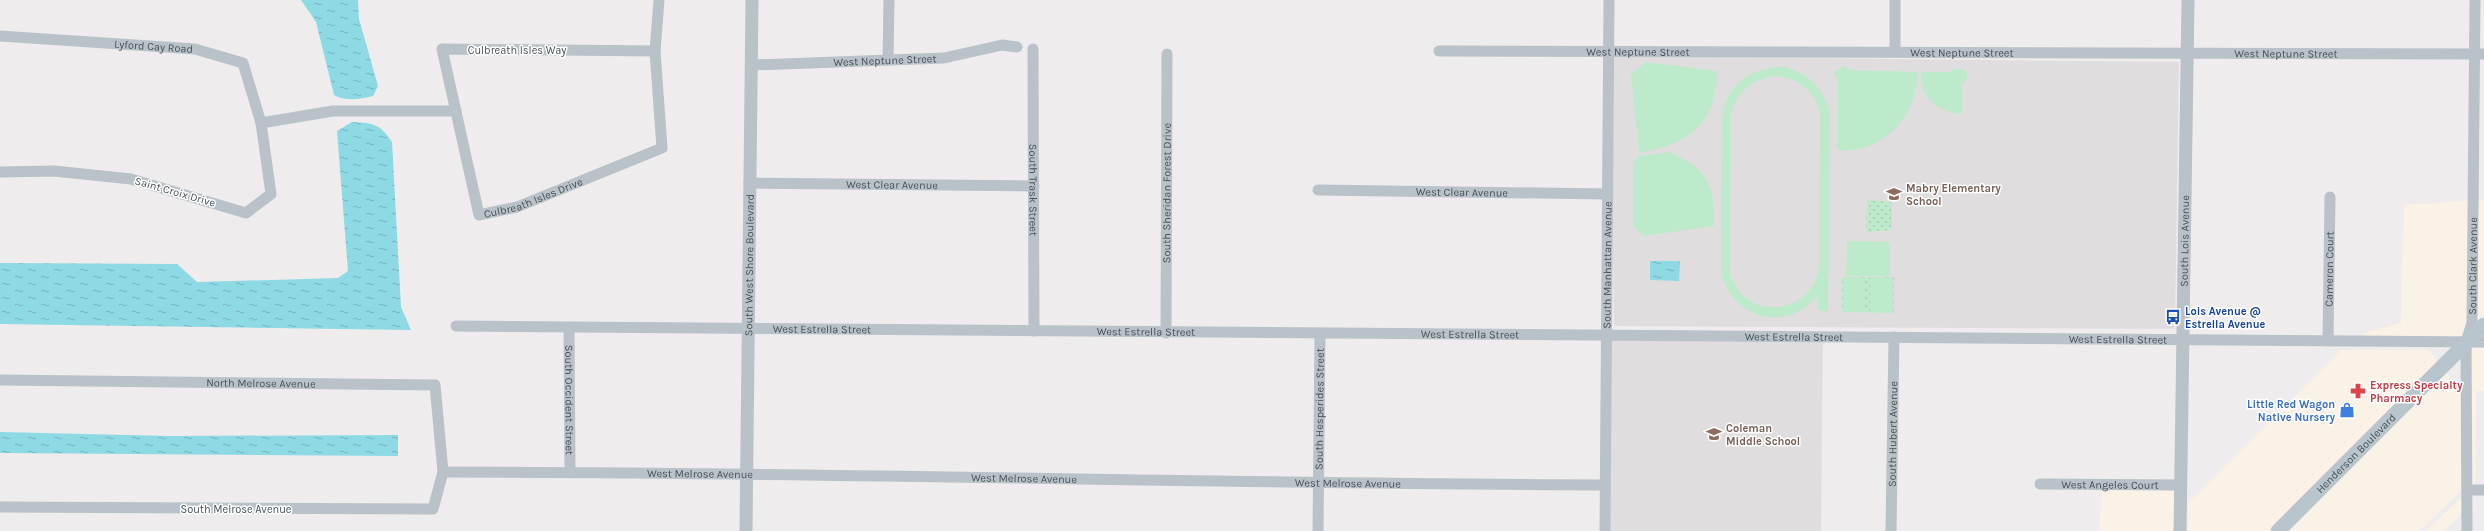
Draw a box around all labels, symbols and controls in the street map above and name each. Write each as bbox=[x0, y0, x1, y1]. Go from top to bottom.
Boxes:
street label: Lyford Cay Road bbox=[114, 37, 193, 55]
street label: Culbreath Isles Way bbox=[468, 44, 566, 57]
street label: West Neptune Street bbox=[1586, 45, 1690, 58]
street label: West Neptune Street bbox=[1910, 46, 2014, 59]
street label: West Neptune Street bbox=[2234, 47, 2338, 60]
street label: West Neptune Street bbox=[833, 52, 937, 69]
street label: South Sheridan Forest Drive bbox=[1160, 123, 1173, 263]
street label: South Trask Street bbox=[1027, 144, 1040, 236]
street label: Saint Croix Drive bbox=[133, 174, 217, 210]
street label: Culbreath Isles Drive bbox=[483, 174, 585, 220]
street label: West Clear Avenue bbox=[846, 178, 938, 191]
place label: Mabry Elementary School bbox=[1906, 182, 2001, 208]
street label: West Clear Avenue bbox=[1416, 185, 1508, 199]
school or university icon: Mabry Elementary School bbox=[1885, 185, 1903, 203]
street label: South West Shore Boulevard bbox=[742, 194, 756, 336]
street label: South Lois Avenue bbox=[2177, 195, 2192, 287]
street label: South Manhattan Avenue bbox=[1600, 201, 1614, 329]
street label: South Clark Avenue bbox=[2466, 217, 2479, 315]
street label: Cameron Court bbox=[2322, 231, 2336, 307]
place label: Lois Avenue @ Estrella Avenue bbox=[2185, 305, 2266, 331]
bus stop icon: Lois Avenue @ Estrella Avenue bbox=[2164, 308, 2182, 326]
street label: West Estrella Street bbox=[773, 322, 871, 336]
street label: West Estrella Street bbox=[1097, 325, 1195, 338]
street label: West Estrella Street bbox=[1421, 327, 1519, 341]
street label: West Estrella Street bbox=[1745, 330, 1843, 343]
street label: West Estrella Street bbox=[2069, 332, 2167, 346]
street label: South Occident Street bbox=[563, 345, 576, 455]
street label: South Hesperides Street bbox=[1312, 348, 1326, 470]
street label: North Melrose Avenue bbox=[206, 376, 316, 390]
place label: Express Specialty Pharmacy bbox=[2370, 379, 2463, 405]
street label: South Hubert Avenue bbox=[1885, 381, 1900, 487]
pharmacy icon: Express Specialty Pharmacy bbox=[2349, 382, 2367, 400]
place label: Little Red Wagon Native Nursery bbox=[2247, 398, 2335, 424]
shop icon: Little Red Wagon Native Nursery bbox=[2338, 401, 2356, 419]
street label: Henderson Boulevard bbox=[2313, 411, 2398, 496]
place label: Coleman Middle School bbox=[1726, 422, 1800, 448]
school or university icon: Coleman Middle School bbox=[1705, 425, 1723, 443]
street label: West Melrose Avenue bbox=[647, 466, 753, 481]
street label: West Melrose Avenue bbox=[971, 471, 1077, 485]
street label: West Melrose Avenue bbox=[1295, 476, 1401, 490]
street label: West Angeles Court bbox=[2061, 478, 2159, 491]
street label: South Melrose Avenue bbox=[181, 503, 292, 516]

